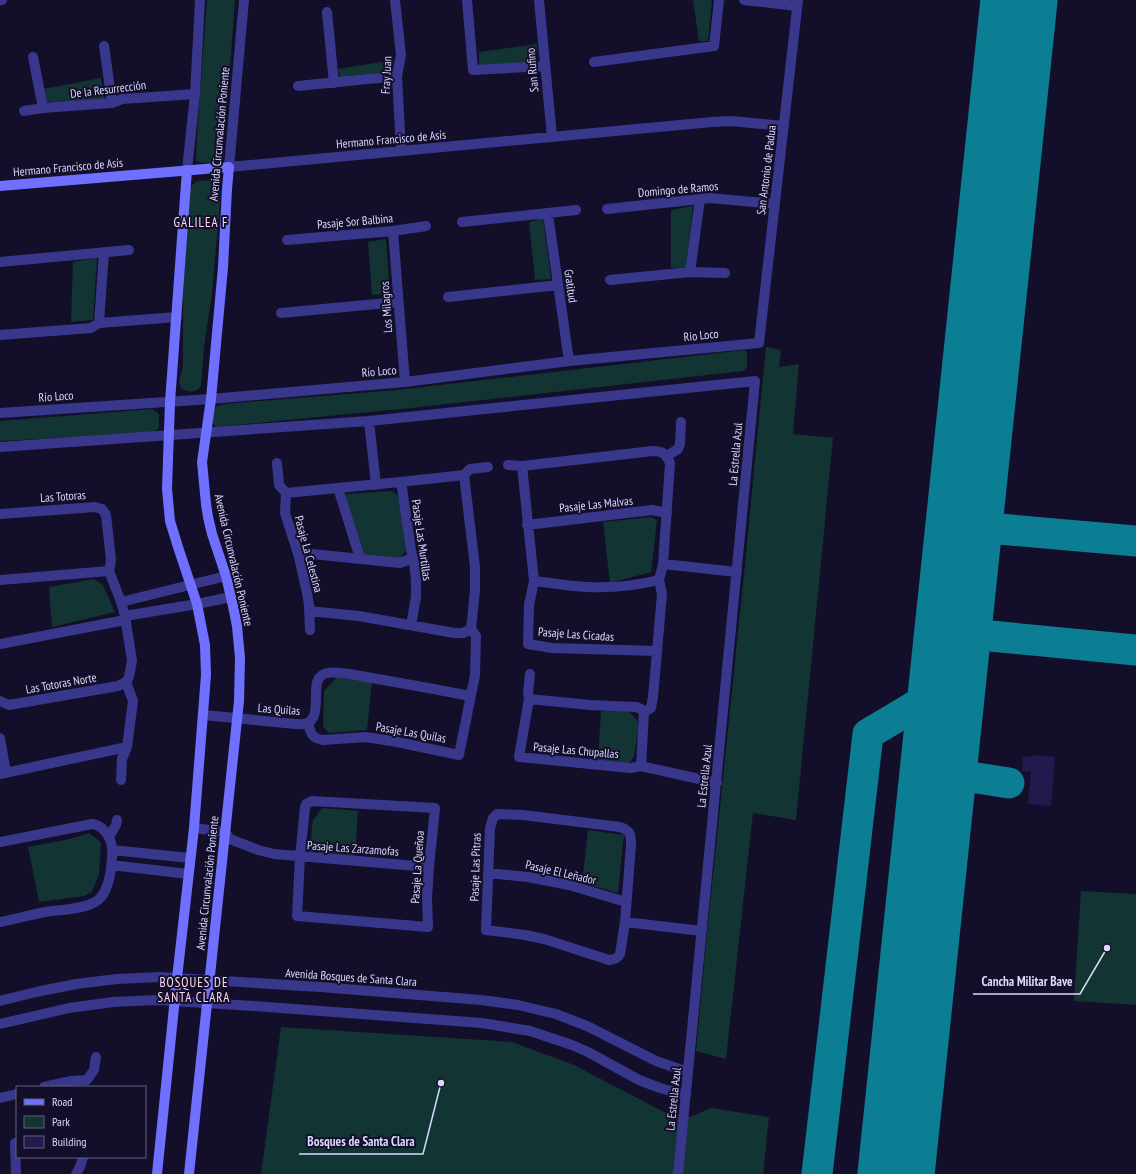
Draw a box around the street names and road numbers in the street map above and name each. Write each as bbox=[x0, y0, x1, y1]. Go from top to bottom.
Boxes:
street label: San Rufino bbox=[523, 47, 541, 93]
street label: Fray Juan bbox=[378, 56, 394, 94]
street label: Avenida Circunvalación Poniente bbox=[206, 66, 232, 202]
street label: De la Resurrección bbox=[69, 77, 147, 101]
street label: San Antonio de Padua bbox=[753, 124, 779, 216]
street label: Hermano Francisco de Asís bbox=[336, 127, 446, 151]
street label: Hermano Francisco de Asís bbox=[13, 155, 123, 179]
street label: Domingo de Ramos bbox=[637, 178, 719, 200]
street label: Pasaje Sor Balbina bbox=[316, 210, 394, 232]
street label: Gratitud bbox=[561, 268, 581, 304]
street label: Los Milagros bbox=[377, 281, 395, 333]
street label: Río Loco bbox=[683, 326, 719, 344]
street label: Río Loco bbox=[361, 362, 397, 380]
street label: Río Loco bbox=[38, 387, 74, 405]
street label: La Estrella Azul bbox=[725, 422, 745, 486]
street label: Las Totoras bbox=[40, 487, 86, 505]
street label: Avenida Circunvalación Poniente bbox=[212, 493, 256, 627]
street label: Pasaje Las Malvas bbox=[559, 493, 633, 515]
street label: Pasaje Las Murtillas bbox=[409, 498, 435, 582]
street label: Pasaje La Celestina bbox=[292, 514, 327, 594]
street label: Pasaje Las Cicadas bbox=[537, 624, 615, 644]
street label: Las Totoras Norte bbox=[24, 669, 98, 697]
street label: Las Quilas bbox=[257, 700, 301, 718]
street label: Pasaje Las Quilas bbox=[375, 718, 447, 746]
street label: Pasaje Las Chupallas bbox=[533, 739, 619, 761]
street label: La Estrella Azul bbox=[693, 744, 715, 808]
street label: Avenida Circunvalación Poniente bbox=[192, 815, 222, 951]
street label: Pasaje La Queñoa bbox=[407, 830, 427, 904]
street label: Pasaje Las Pitras bbox=[466, 833, 484, 901]
street label: Pasaje Las Zarzamofas bbox=[307, 837, 399, 859]
street label: Pasaje El Leñador bbox=[524, 857, 599, 888]
street label: Avenida Bosques de Santa Clara bbox=[285, 965, 418, 989]
street label: La Estrella Azul bbox=[662, 1067, 684, 1131]

